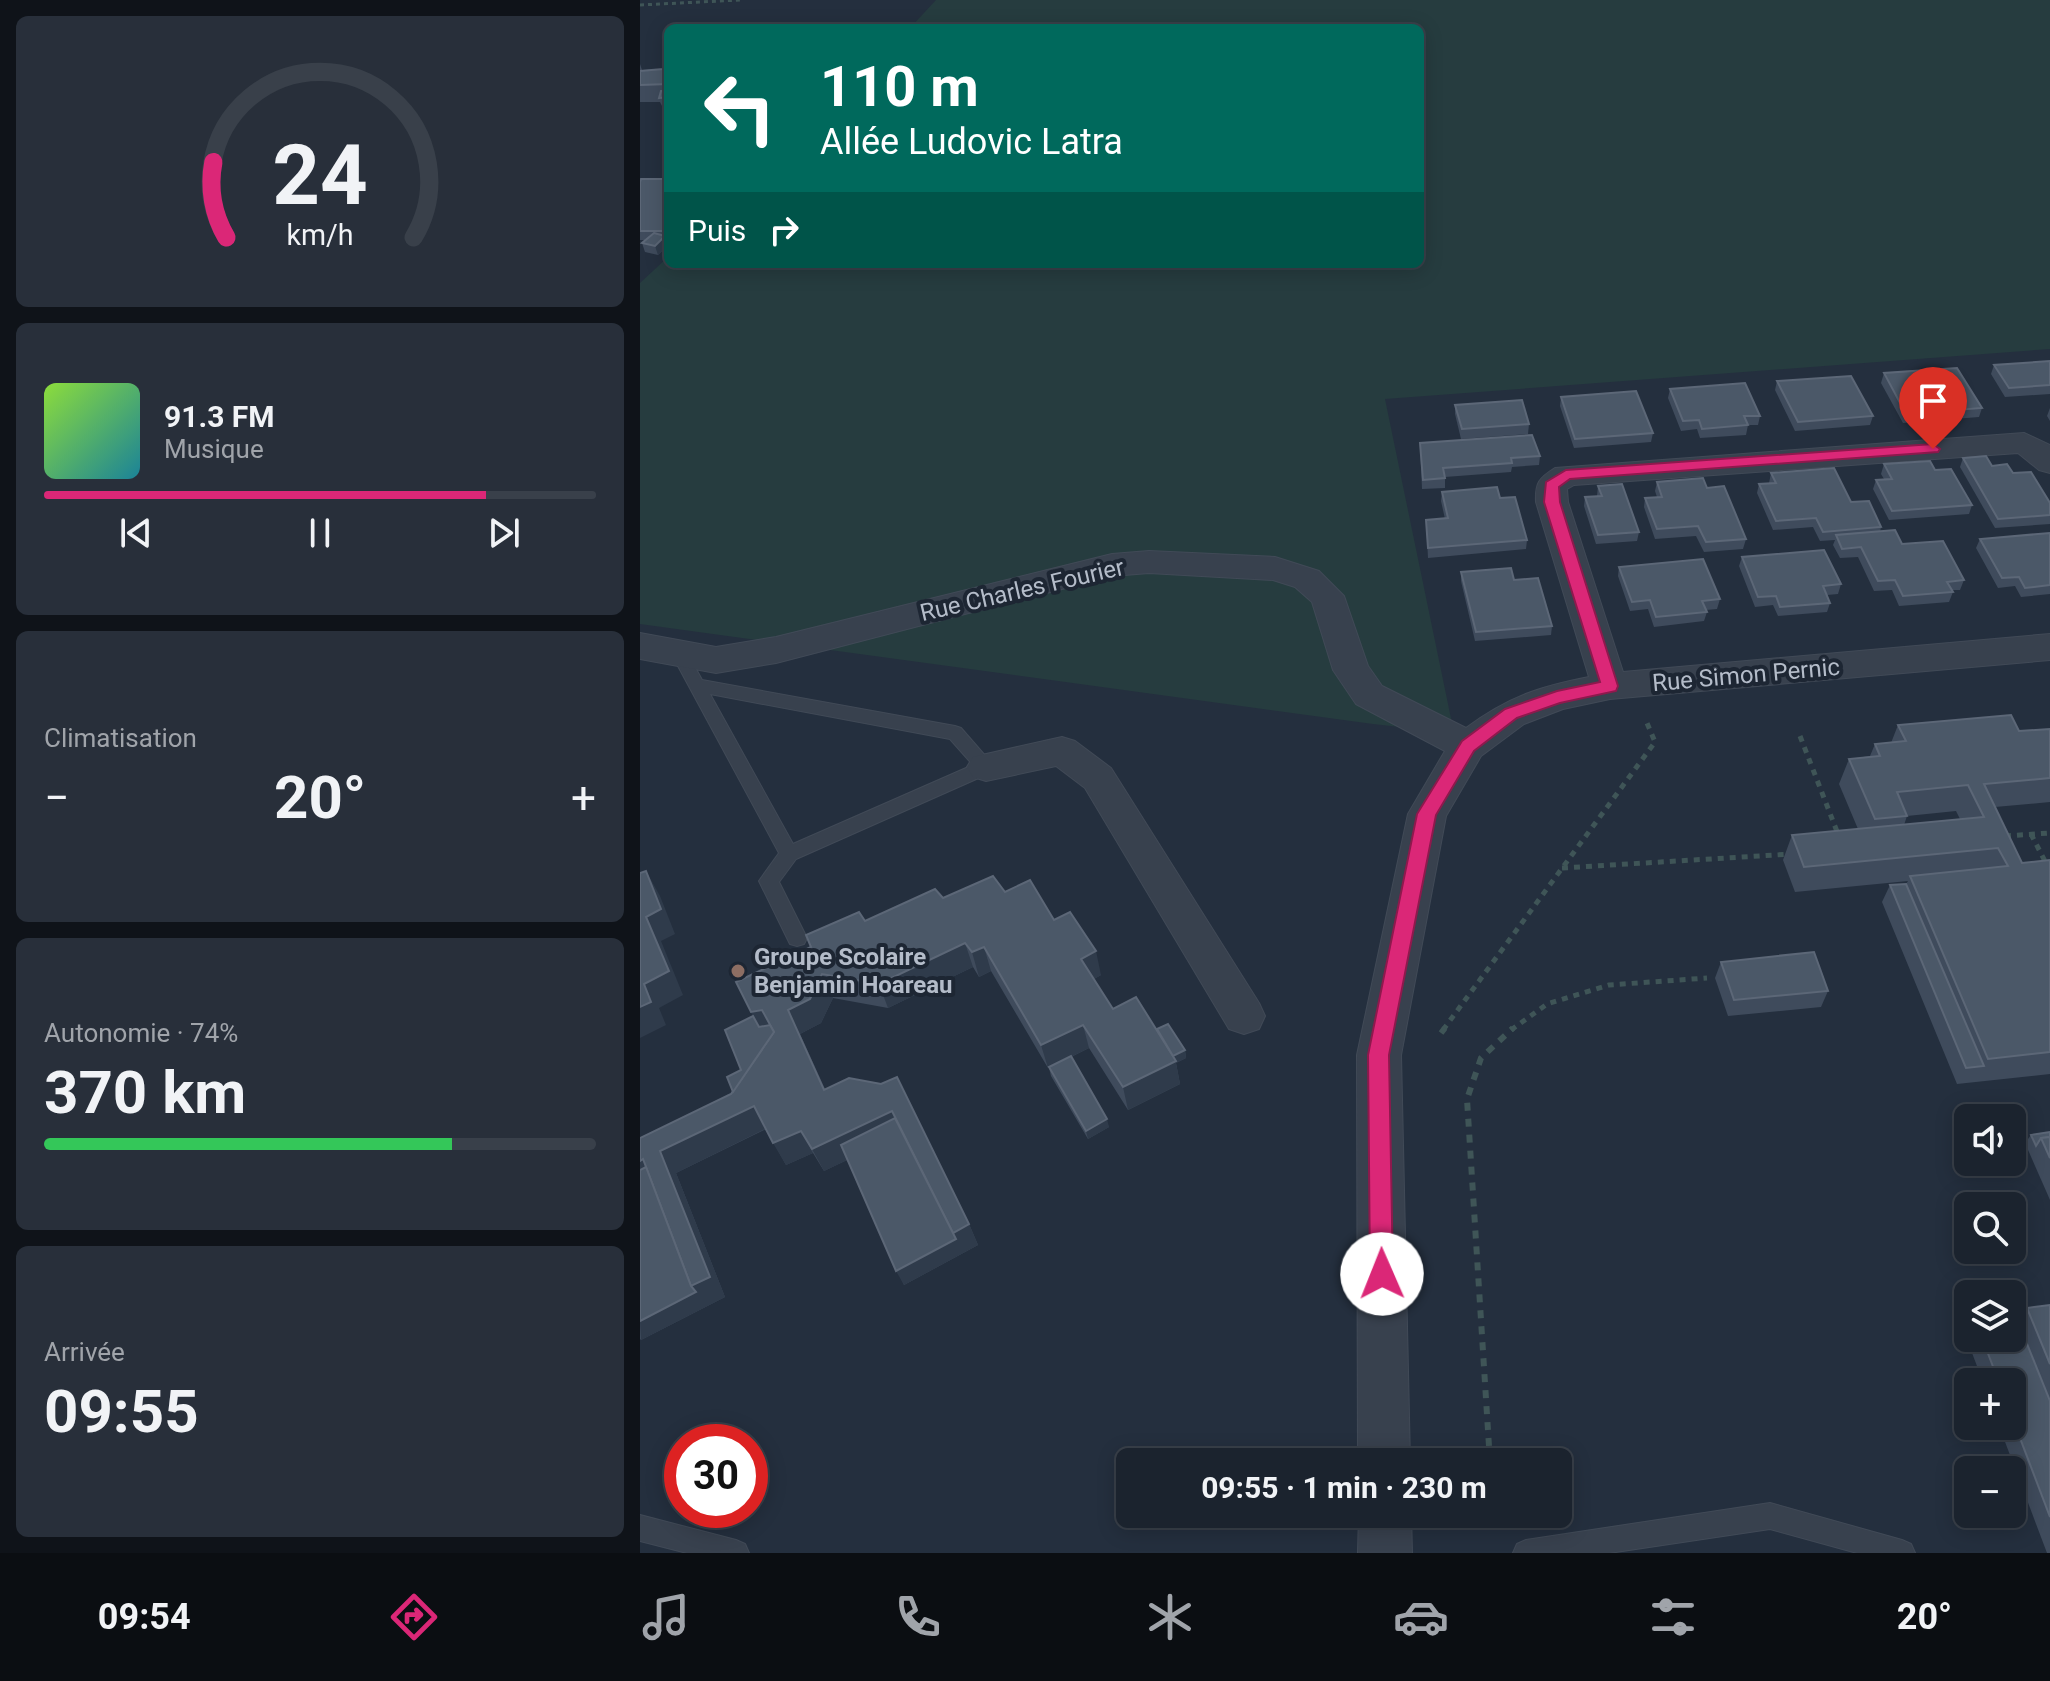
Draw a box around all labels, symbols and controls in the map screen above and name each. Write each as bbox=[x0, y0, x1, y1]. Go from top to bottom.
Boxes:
text: 110 m bbox=[820, 54, 979, 120]
icon: left bbox=[688, 56, 792, 160]
text: Allée Ludovic Latra bbox=[820, 121, 1123, 163]
text: 24 bbox=[272, 126, 368, 223]
icon: right bbox=[762, 208, 806, 252]
text: Puis bbox=[688, 213, 746, 248]
text: km/h bbox=[286, 218, 354, 252]
pin bbox=[1899, 367, 1967, 449]
icon: arrive bbox=[1911, 379, 1955, 423]
text: 91.3 FM bbox=[164, 399, 275, 434]
text: Musique bbox=[164, 434, 264, 464]
icon: previous bbox=[114, 511, 158, 555]
icon: pause bbox=[298, 511, 342, 555]
icon: next bbox=[482, 511, 526, 555]
street label: Rue Charles Fourier bbox=[917, 553, 1127, 627]
street label: Rue Simon Pernic bbox=[1651, 653, 1841, 697]
text: Climatisation bbox=[44, 723, 197, 753]
text: 20° bbox=[274, 762, 366, 833]
text: − bbox=[44, 772, 69, 824]
text: + bbox=[571, 772, 596, 824]
place label: Groupe Scolaire Benjamin Hoareau bbox=[754, 943, 953, 999]
marker: Groupe Scolaire Benjamin Hoareau bbox=[729, 962, 747, 980]
text: Autonomie · 74% bbox=[44, 1018, 238, 1048]
text: 370 km bbox=[44, 1057, 246, 1128]
map controls bbox=[1954, 1104, 2026, 1528]
button: sound bbox=[1954, 1104, 2026, 1176]
button: search bbox=[1954, 1192, 2026, 1264]
position arrow bbox=[1340, 1232, 1424, 1316]
button: layers bbox=[1954, 1280, 2026, 1352]
text: Arrivée bbox=[44, 1337, 125, 1367]
button: + bbox=[1954, 1368, 2026, 1440]
text: 09:55 bbox=[44, 1376, 199, 1447]
speed limit sign: 30 bbox=[664, 1424, 768, 1528]
button: − bbox=[1954, 1456, 2026, 1528]
text: 09:55 · 1 min · 230 m bbox=[1201, 1470, 1487, 1505]
icon: directions bbox=[386, 1589, 442, 1645]
icon: music bbox=[638, 1589, 694, 1645]
icon: phone bbox=[890, 1589, 946, 1645]
icon: climate bbox=[1142, 1589, 1198, 1645]
icon: car bbox=[1393, 1589, 1449, 1645]
icon: filters bbox=[1645, 1589, 1701, 1645]
text: 09:54 bbox=[98, 1596, 191, 1638]
text: 20° bbox=[1897, 1596, 1952, 1638]

